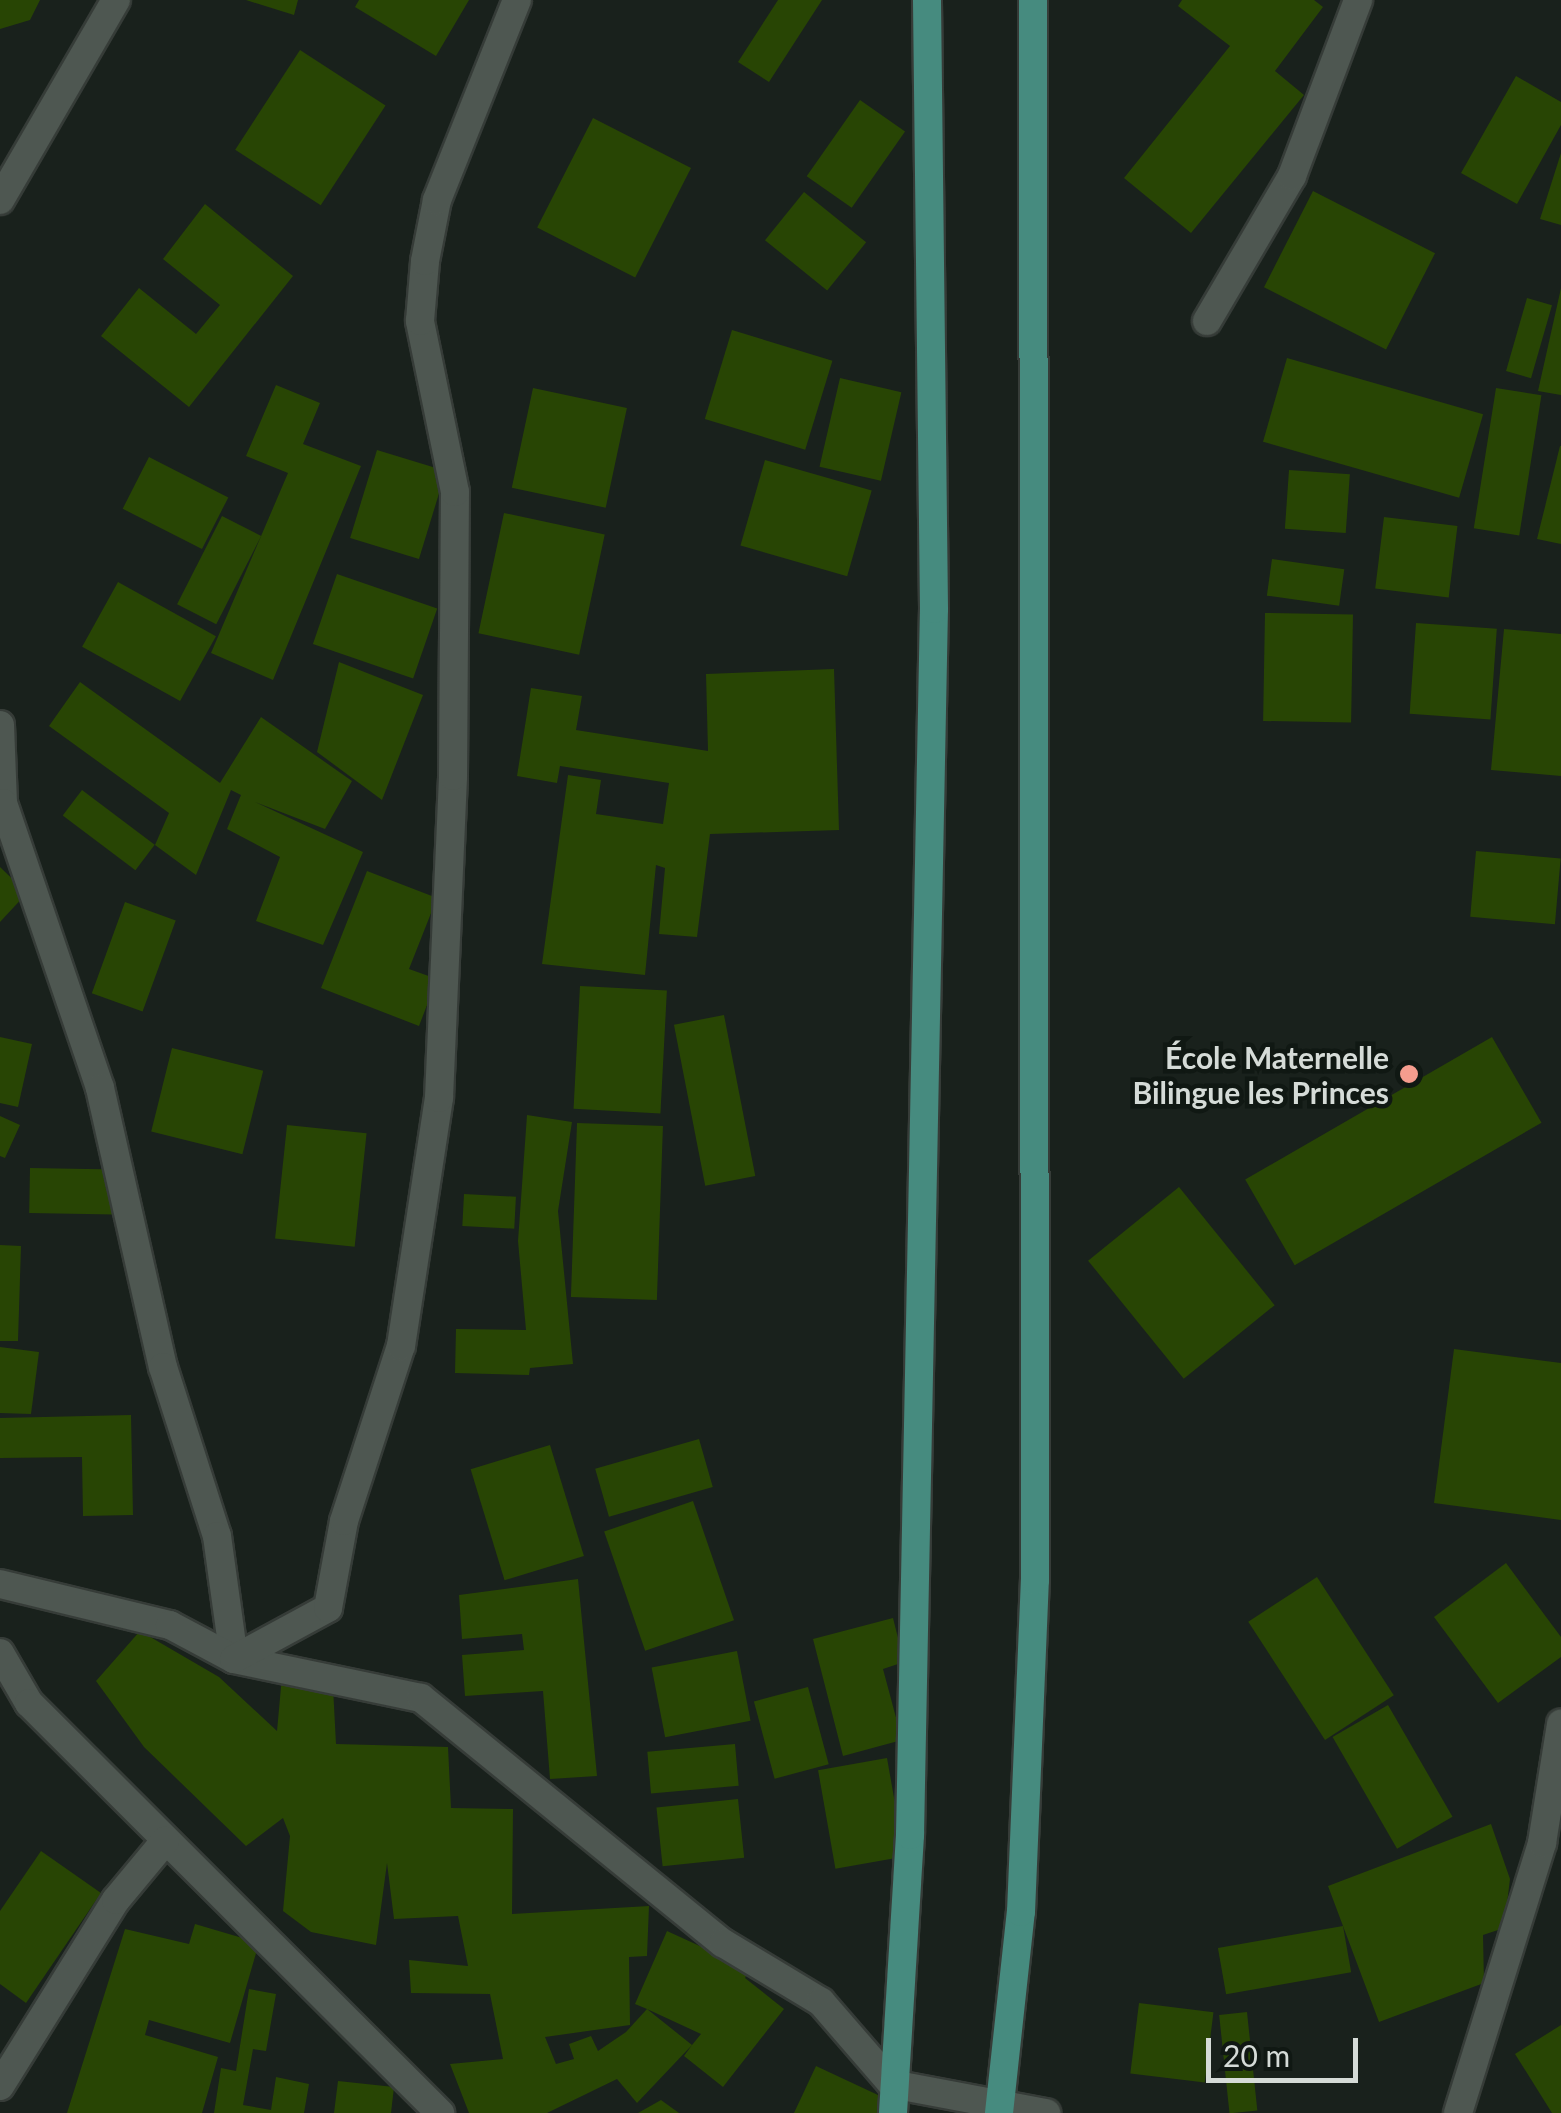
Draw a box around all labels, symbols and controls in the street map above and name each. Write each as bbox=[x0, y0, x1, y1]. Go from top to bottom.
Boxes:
place label: École Maternelle Bilingue les Princes bbox=[1132, 1039, 1389, 1110]
marker: École Maternelle Bilingue les Princes bbox=[1398, 1063, 1420, 1085]
scale bar bbox=[1211, 2018, 1364, 2080]
text: 20 m bbox=[1223, 2037, 1290, 2073]

